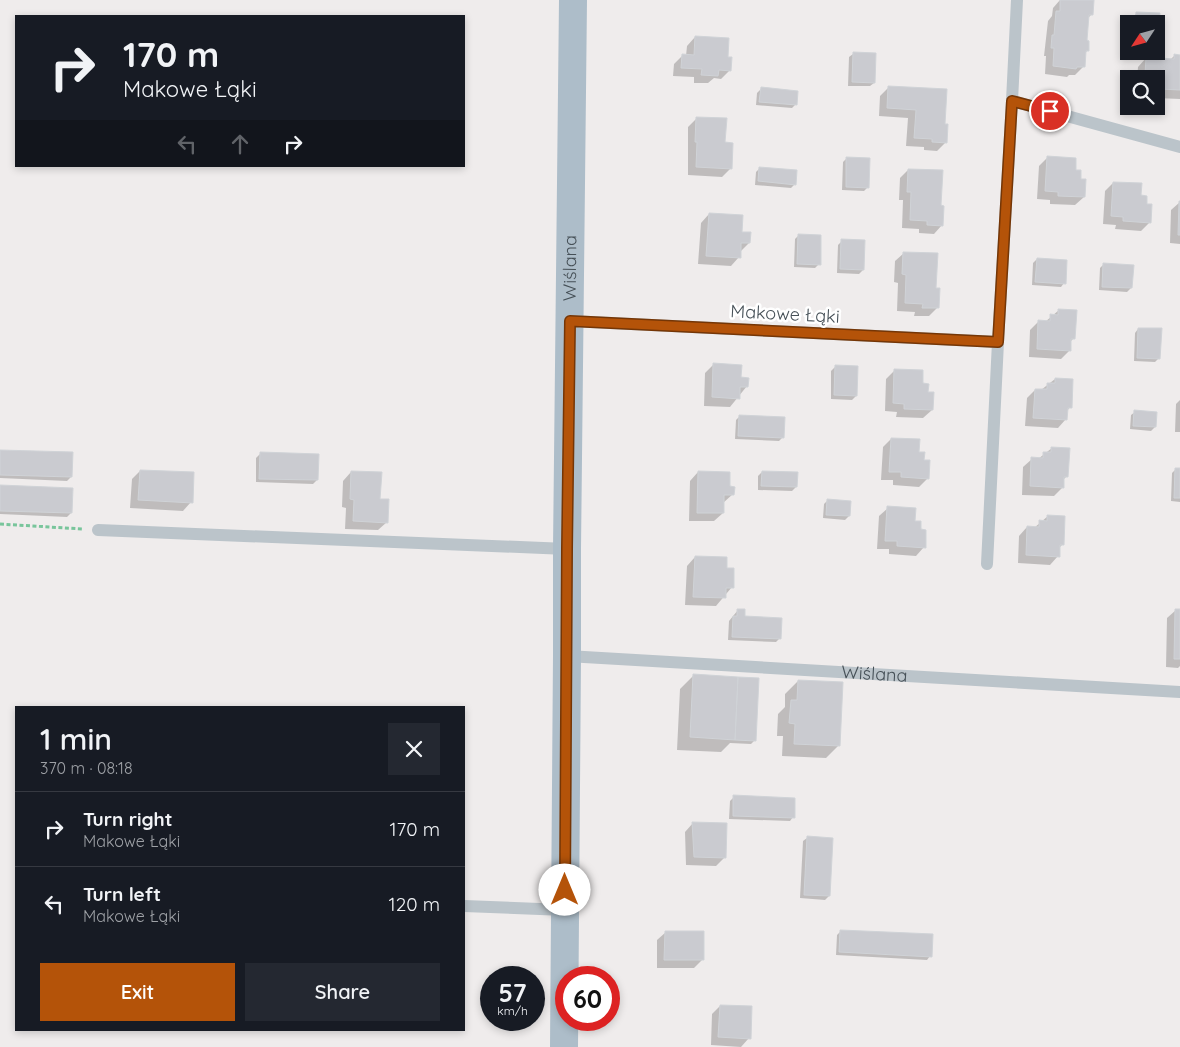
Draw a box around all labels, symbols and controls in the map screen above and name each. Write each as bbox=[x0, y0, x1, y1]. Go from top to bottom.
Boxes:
north arrow bbox=[1120, 15, 1165, 60]
map controls bbox=[1120, 15, 1165, 115]
text: 170 m bbox=[123, 32, 219, 76]
icon: right bbox=[40, 35, 105, 100]
button: search bbox=[1120, 70, 1165, 115]
text: Makowe Łąki bbox=[123, 75, 257, 103]
pin bbox=[1029, 90, 1071, 132]
icon: arrive bbox=[1036, 97, 1064, 125]
icon: left bbox=[173, 130, 201, 158]
icon: ahead bbox=[226, 130, 254, 158]
icon: right bbox=[279, 130, 307, 158]
street label: Wiślana bbox=[558, 235, 581, 301]
street label: Makowe Łąki bbox=[730, 299, 840, 328]
street label: Wiślana bbox=[841, 660, 908, 687]
text: 1 min bbox=[40, 720, 112, 758]
button: close bbox=[388, 723, 440, 775]
text: 370 m · 08:18 bbox=[40, 758, 133, 778]
text: Turn right bbox=[83, 807, 172, 831]
icon: right bbox=[40, 815, 68, 843]
text: 170 m bbox=[389, 817, 440, 841]
text: Makowe Łąki bbox=[83, 831, 180, 851]
position arrow bbox=[538, 863, 590, 915]
text: Turn left bbox=[83, 882, 161, 906]
icon: left bbox=[40, 890, 68, 918]
text: 120 m bbox=[389, 892, 440, 916]
text: Makowe Łąki bbox=[83, 906, 180, 926]
button: Exit bbox=[40, 963, 235, 1021]
button: Share bbox=[245, 963, 440, 1021]
speed limit sign: 60 bbox=[555, 966, 620, 1031]
text: 57 bbox=[498, 977, 527, 1008]
text: km/h bbox=[497, 1003, 528, 1018]

